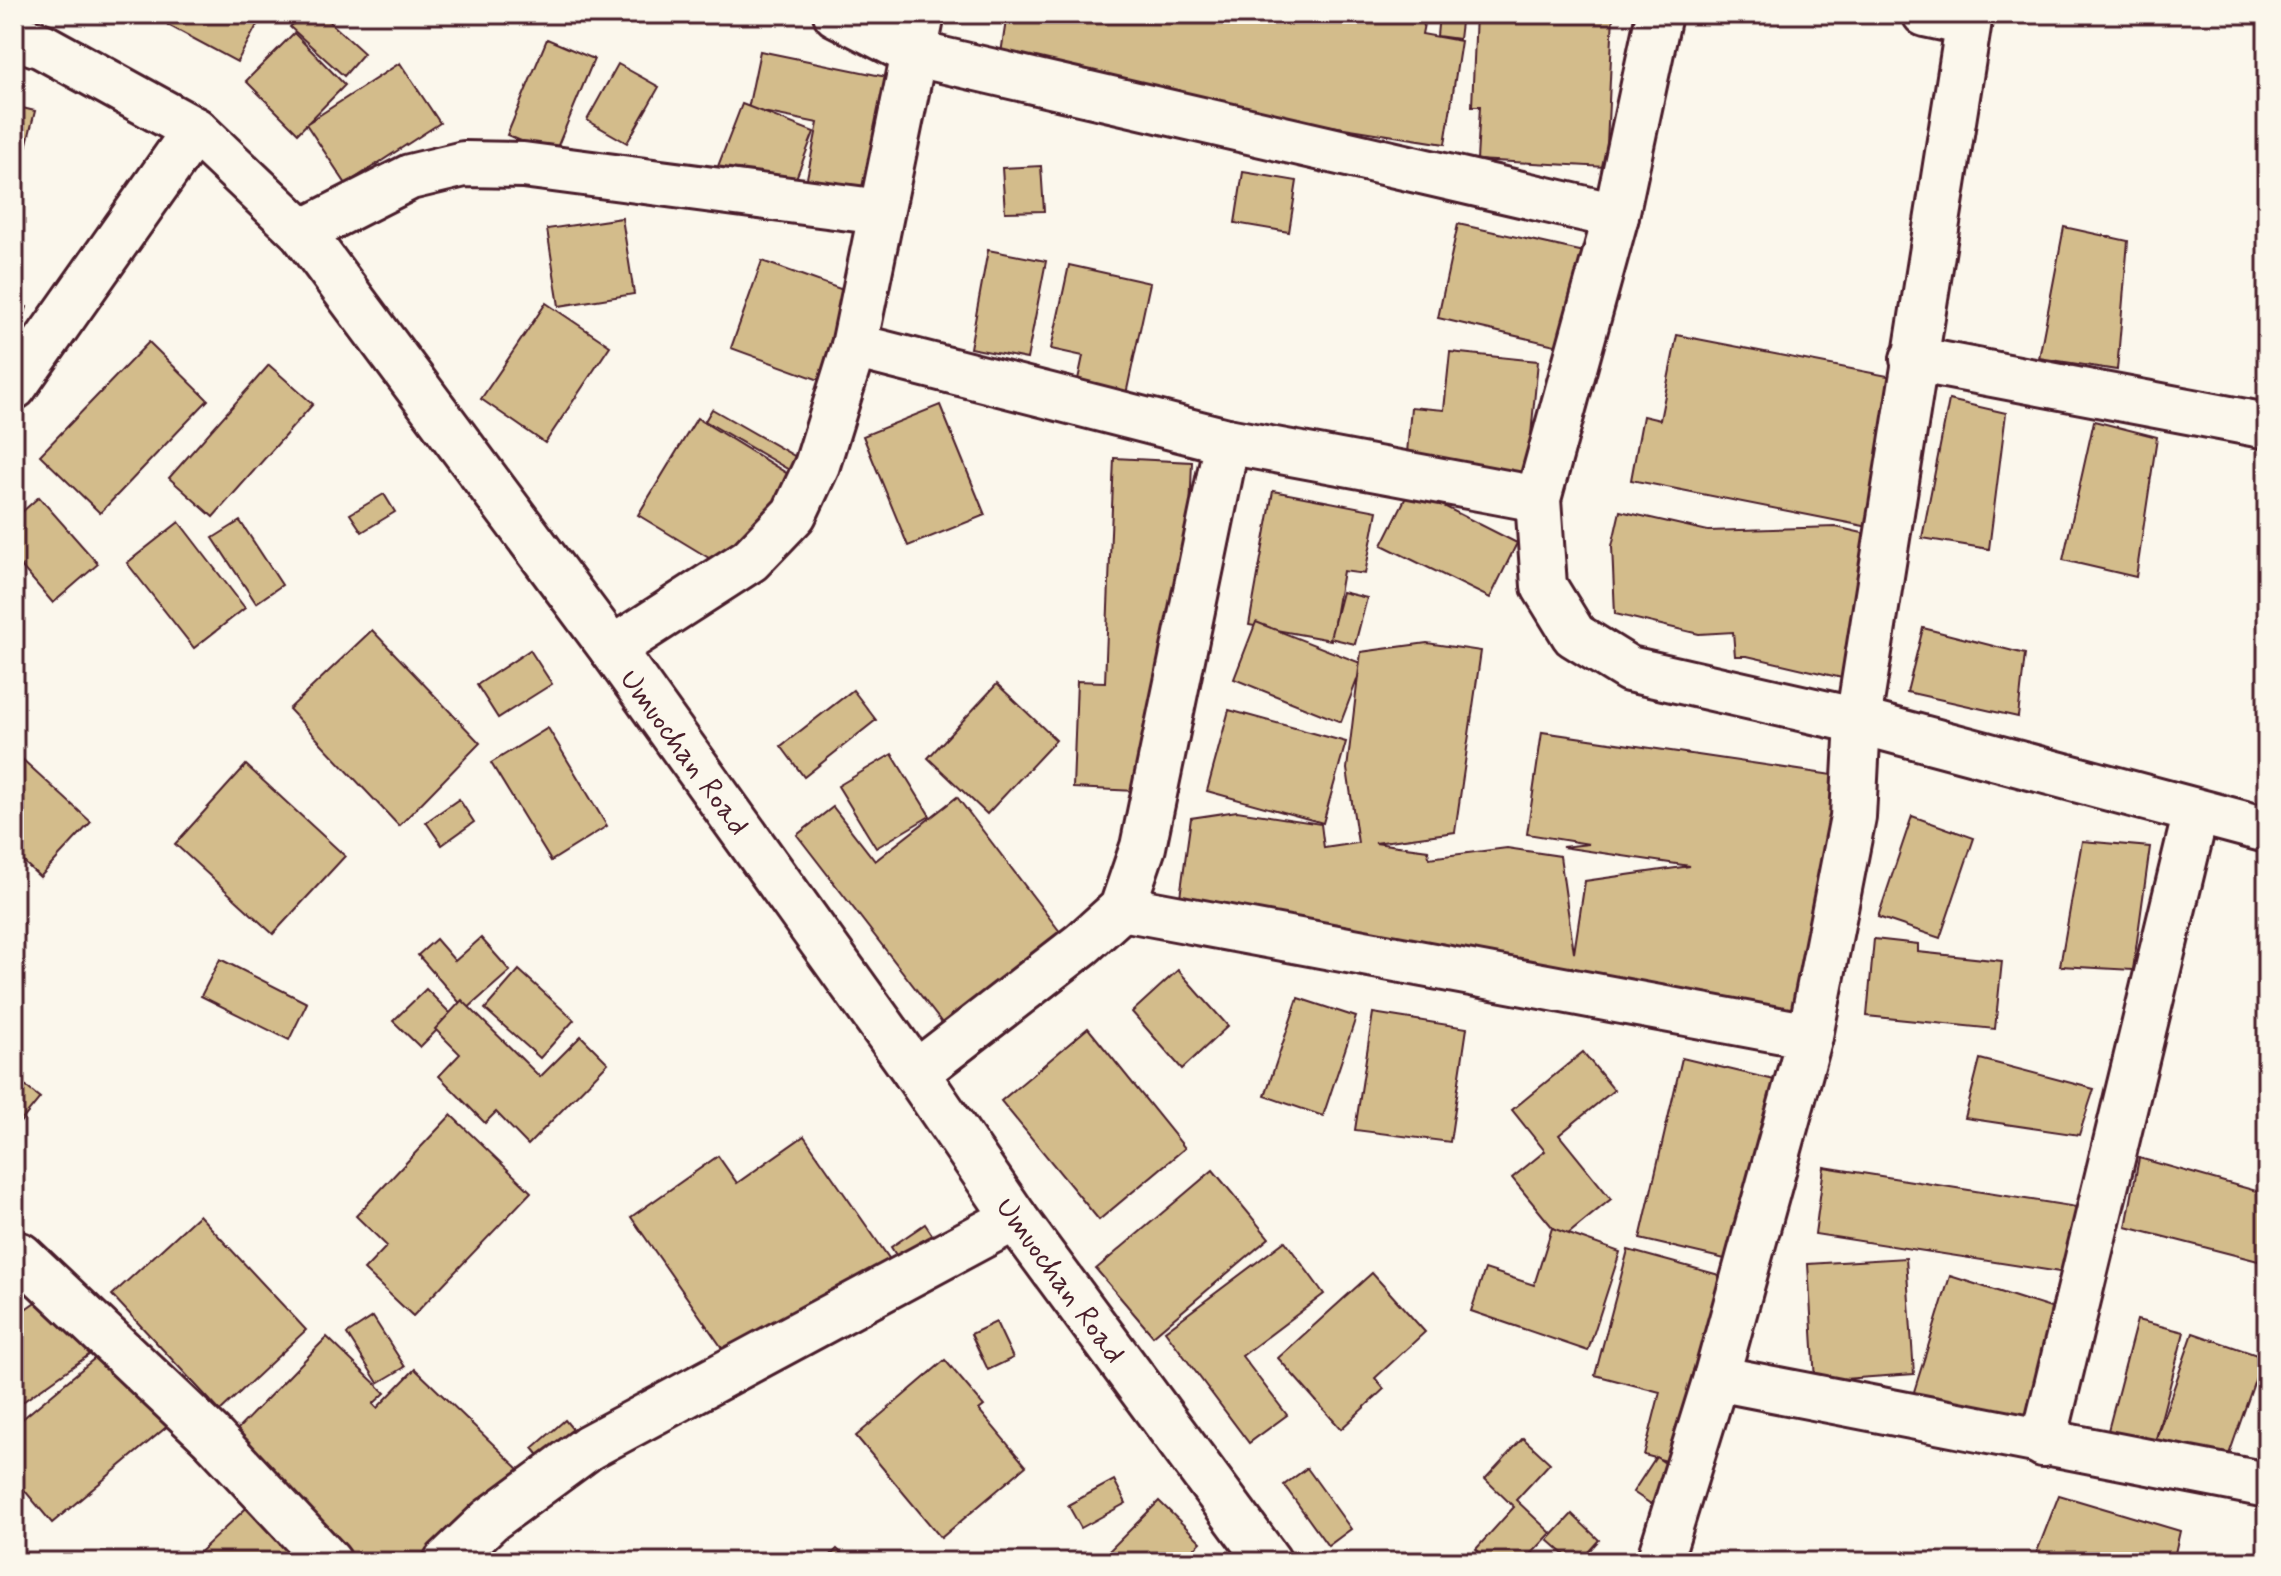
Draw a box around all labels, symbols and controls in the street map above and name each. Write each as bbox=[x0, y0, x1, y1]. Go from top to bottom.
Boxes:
street label: Umuochan Road bbox=[610, 662, 757, 844]
street label: Umuochan Road bbox=[986, 1190, 1133, 1372]

